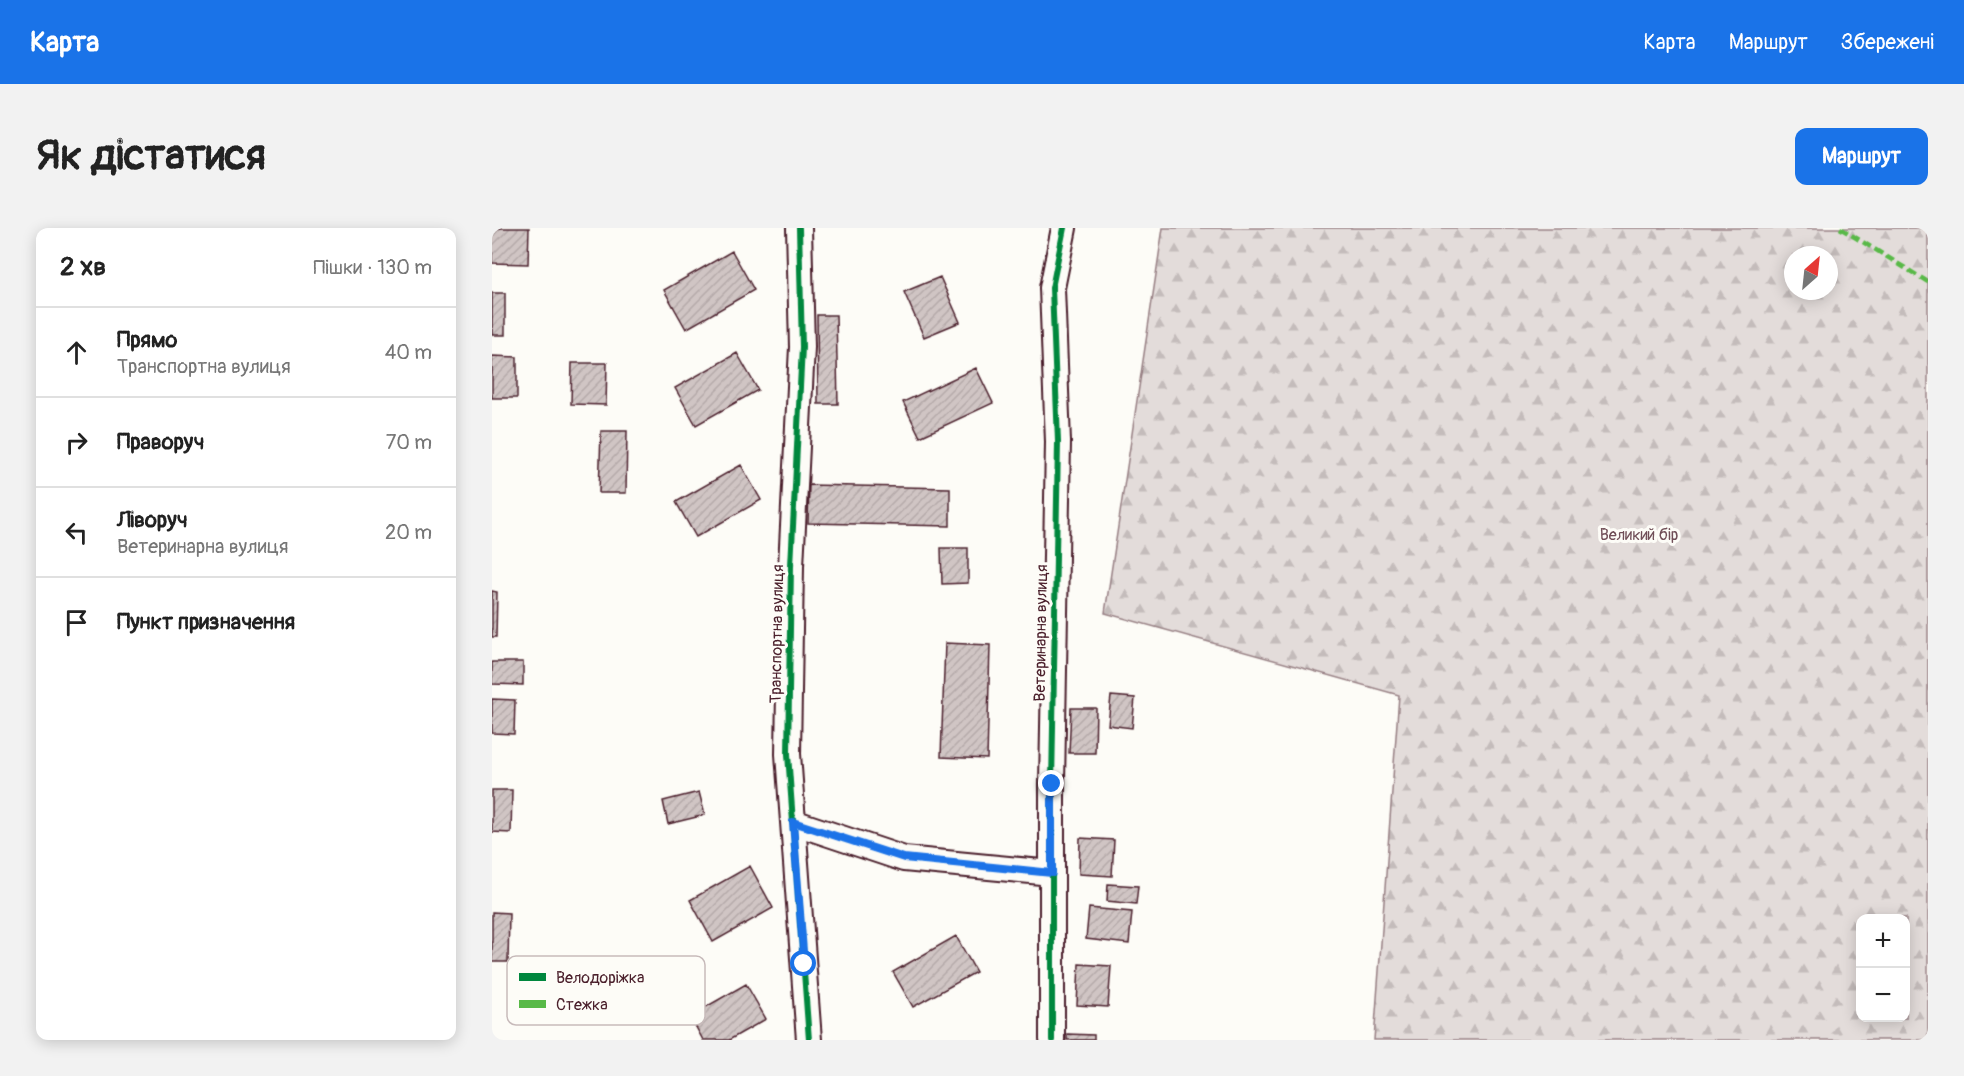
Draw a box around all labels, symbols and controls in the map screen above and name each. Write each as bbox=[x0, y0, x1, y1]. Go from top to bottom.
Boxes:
text: Карта bbox=[30, 25, 99, 60]
text: Карта bbox=[1644, 29, 1696, 56]
text: Маршрут bbox=[1729, 29, 1808, 56]
text: Збережені bbox=[1841, 29, 1934, 56]
button: Маршрут bbox=[1795, 128, 1928, 185]
text: Як дістатися bbox=[36, 130, 266, 182]
north arrow bbox=[1784, 246, 1838, 300]
text: 2 хв bbox=[60, 251, 106, 283]
text: Пішки · 130 m bbox=[313, 255, 432, 280]
text: Прямо bbox=[117, 326, 177, 354]
icon: ahead bbox=[60, 336, 93, 369]
text: 40 m bbox=[385, 340, 432, 365]
text: Транспортна вулиця bbox=[117, 354, 291, 379]
icon: right bbox=[60, 426, 93, 459]
text: Праворуч bbox=[117, 428, 204, 456]
text: 70 m bbox=[386, 430, 432, 455]
text: Ліворуч bbox=[117, 506, 188, 534]
icon: left bbox=[60, 516, 93, 549]
text: 20 m bbox=[385, 520, 432, 545]
park label: Великий бір bbox=[1600, 525, 1678, 545]
text: Ветеринарна вулиця bbox=[117, 534, 288, 559]
street label: Транспортна вулиця bbox=[766, 564, 788, 704]
street label: Ветеринарна вулиця bbox=[1030, 564, 1052, 702]
icon: arrive bbox=[60, 606, 93, 639]
text: Пункт призначення bbox=[117, 608, 295, 636]
route end bbox=[1038, 770, 1064, 796]
map controls bbox=[1856, 914, 1910, 1022]
button: + bbox=[1856, 914, 1910, 968]
route start bbox=[790, 950, 816, 976]
legend bbox=[507, 956, 705, 1025]
text: Велодоріжка bbox=[556, 968, 644, 988]
button: − bbox=[1856, 968, 1910, 1022]
text: Стежка bbox=[556, 995, 608, 1015]

